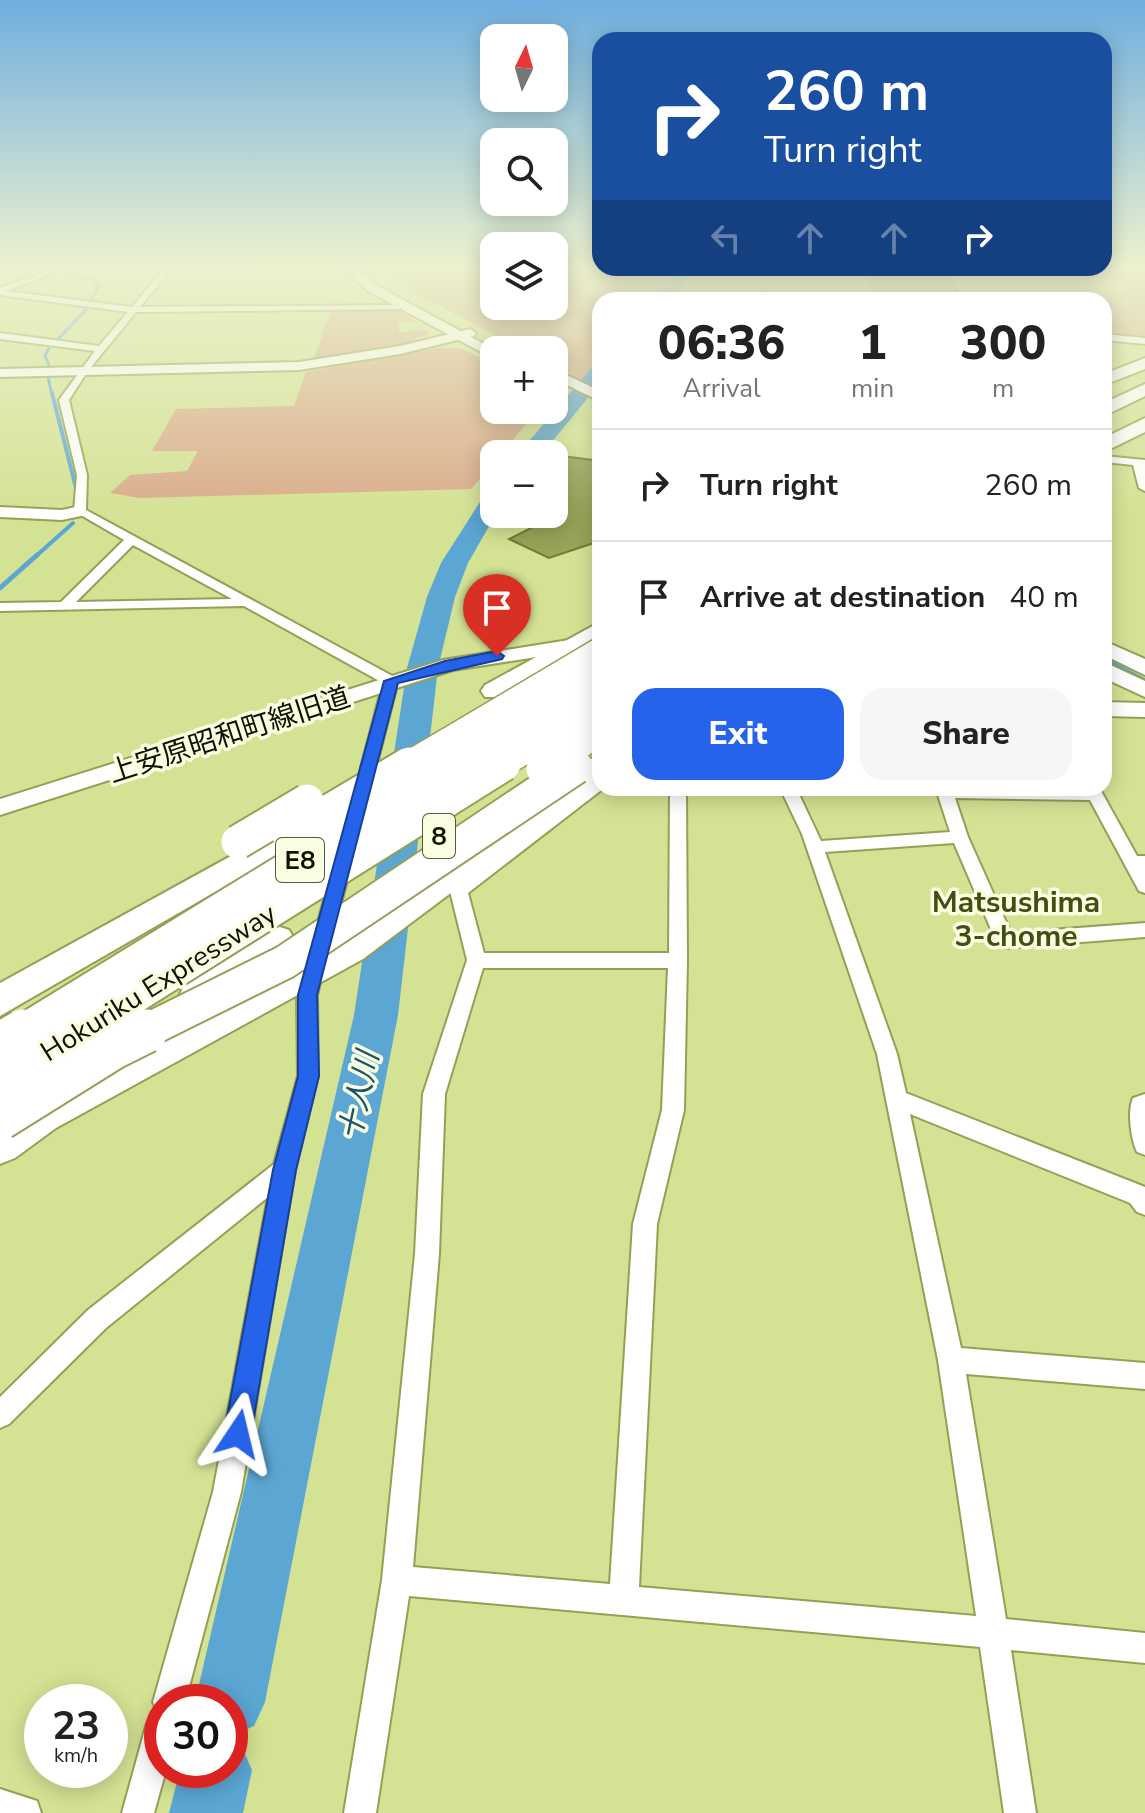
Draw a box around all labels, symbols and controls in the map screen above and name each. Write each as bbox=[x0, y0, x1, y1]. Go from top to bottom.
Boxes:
north arrow bbox=[480, 24, 568, 112]
map controls bbox=[480, 24, 568, 528]
text: 260 m bbox=[764, 53, 929, 130]
icon: right bbox=[632, 64, 736, 168]
text: Turn right bbox=[764, 126, 921, 175]
button: search bbox=[480, 128, 568, 216]
icon: left bbox=[704, 216, 748, 260]
icon: ahead bbox=[788, 216, 832, 260]
icon: ahead bbox=[872, 216, 916, 260]
icon: right bbox=[956, 216, 1000, 260]
button: layers bbox=[480, 232, 568, 320]
text: 06:36 bbox=[658, 310, 785, 376]
text: 1 bbox=[858, 310, 887, 376]
text: 300 bbox=[960, 310, 1046, 376]
button: + bbox=[480, 336, 568, 424]
text: Arrival bbox=[682, 371, 761, 406]
text: min bbox=[851, 371, 894, 406]
text: m bbox=[992, 371, 1014, 406]
button: − bbox=[480, 440, 568, 528]
icon: right bbox=[632, 463, 676, 507]
text: Turn right bbox=[700, 465, 838, 506]
text: 260 m bbox=[985, 465, 1072, 506]
pin bbox=[463, 574, 531, 656]
icon: arrive bbox=[632, 575, 676, 619]
text: Arrive at destination bbox=[700, 577, 985, 618]
text: 40 m bbox=[1009, 577, 1079, 618]
icon: arrive bbox=[475, 586, 519, 630]
street label: 上安原昭和町線旧道 bbox=[104, 678, 355, 792]
button: Exit bbox=[632, 688, 844, 780]
button: Share bbox=[860, 688, 1072, 780]
road number: 8 bbox=[423, 814, 455, 858]
road number: E8 bbox=[276, 838, 324, 882]
district label: Matsushima 3-chome bbox=[932, 882, 1100, 957]
street label: Hokuriku Expressway bbox=[33, 895, 284, 1071]
water label: 十人川 bbox=[330, 1045, 390, 1144]
position arrow bbox=[196, 1392, 280, 1476]
speed limit sign: 30 bbox=[144, 1684, 248, 1788]
text: 23 bbox=[52, 1699, 100, 1753]
text: km/h bbox=[54, 1742, 98, 1769]

